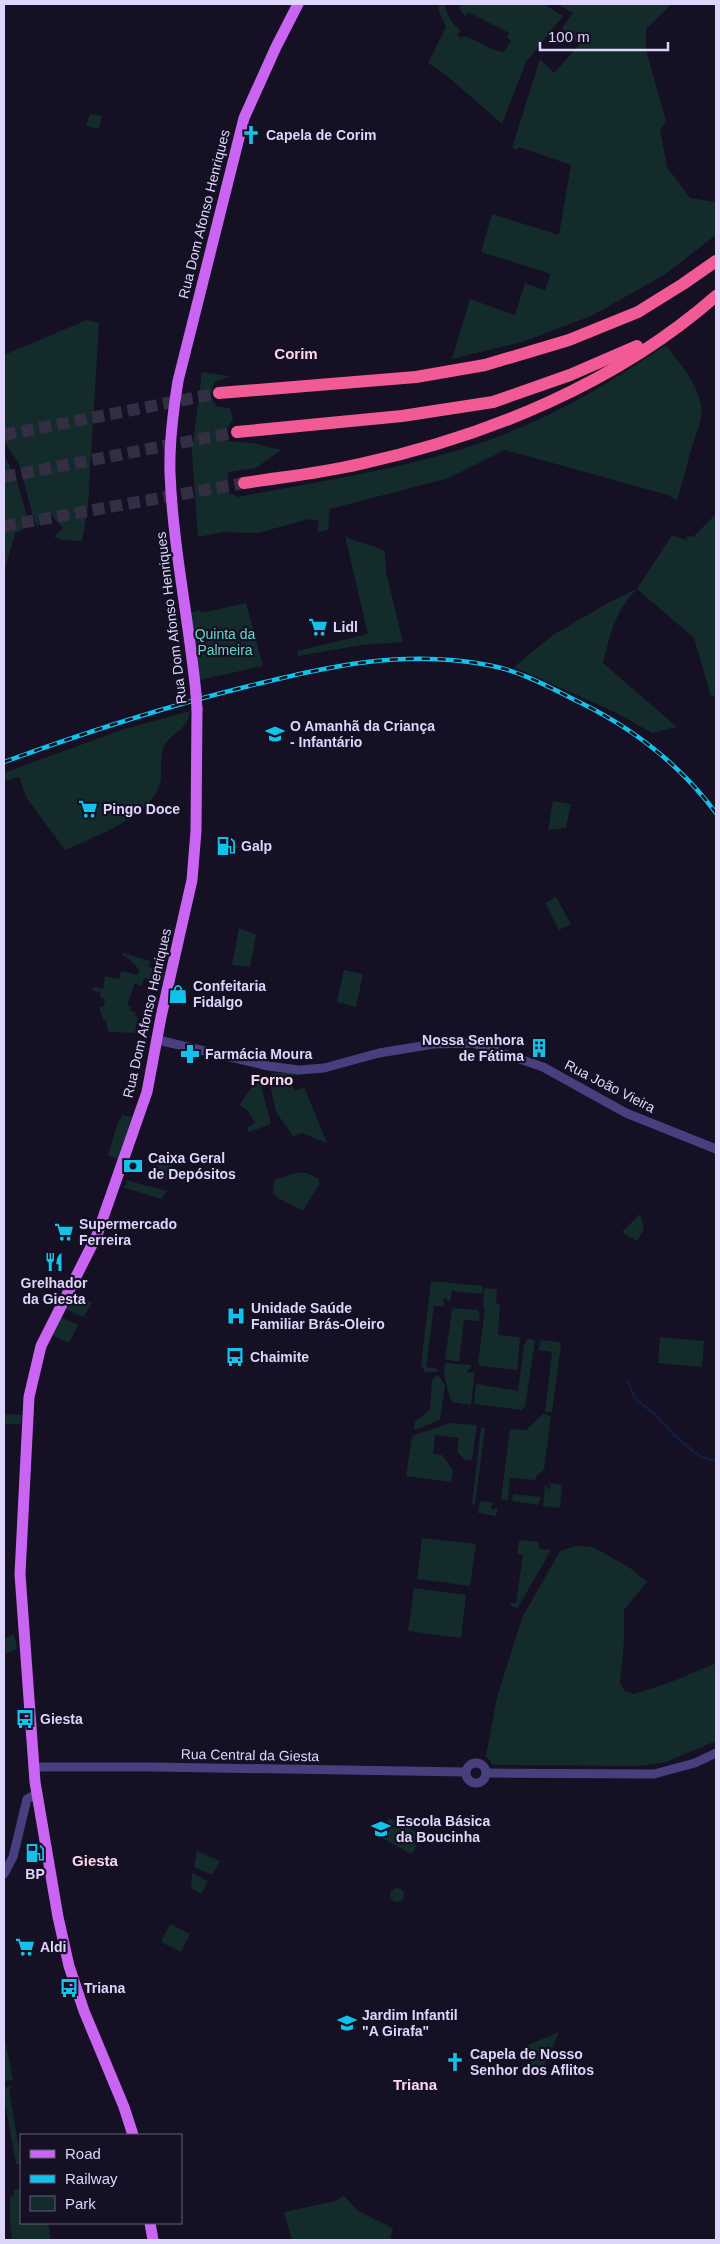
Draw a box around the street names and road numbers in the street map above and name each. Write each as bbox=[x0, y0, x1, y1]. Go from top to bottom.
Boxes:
street label: Rua Dom Afonso Henriques bbox=[175, 128, 233, 300]
street label: Rua Dom Afonso Henriques bbox=[152, 531, 190, 705]
street label: Rua Dom Afonso Henriques bbox=[120, 927, 174, 1099]
street label: Rua João Vieira bbox=[562, 1056, 658, 1116]
street label: Rua Central da Giesta bbox=[181, 1746, 320, 1764]

